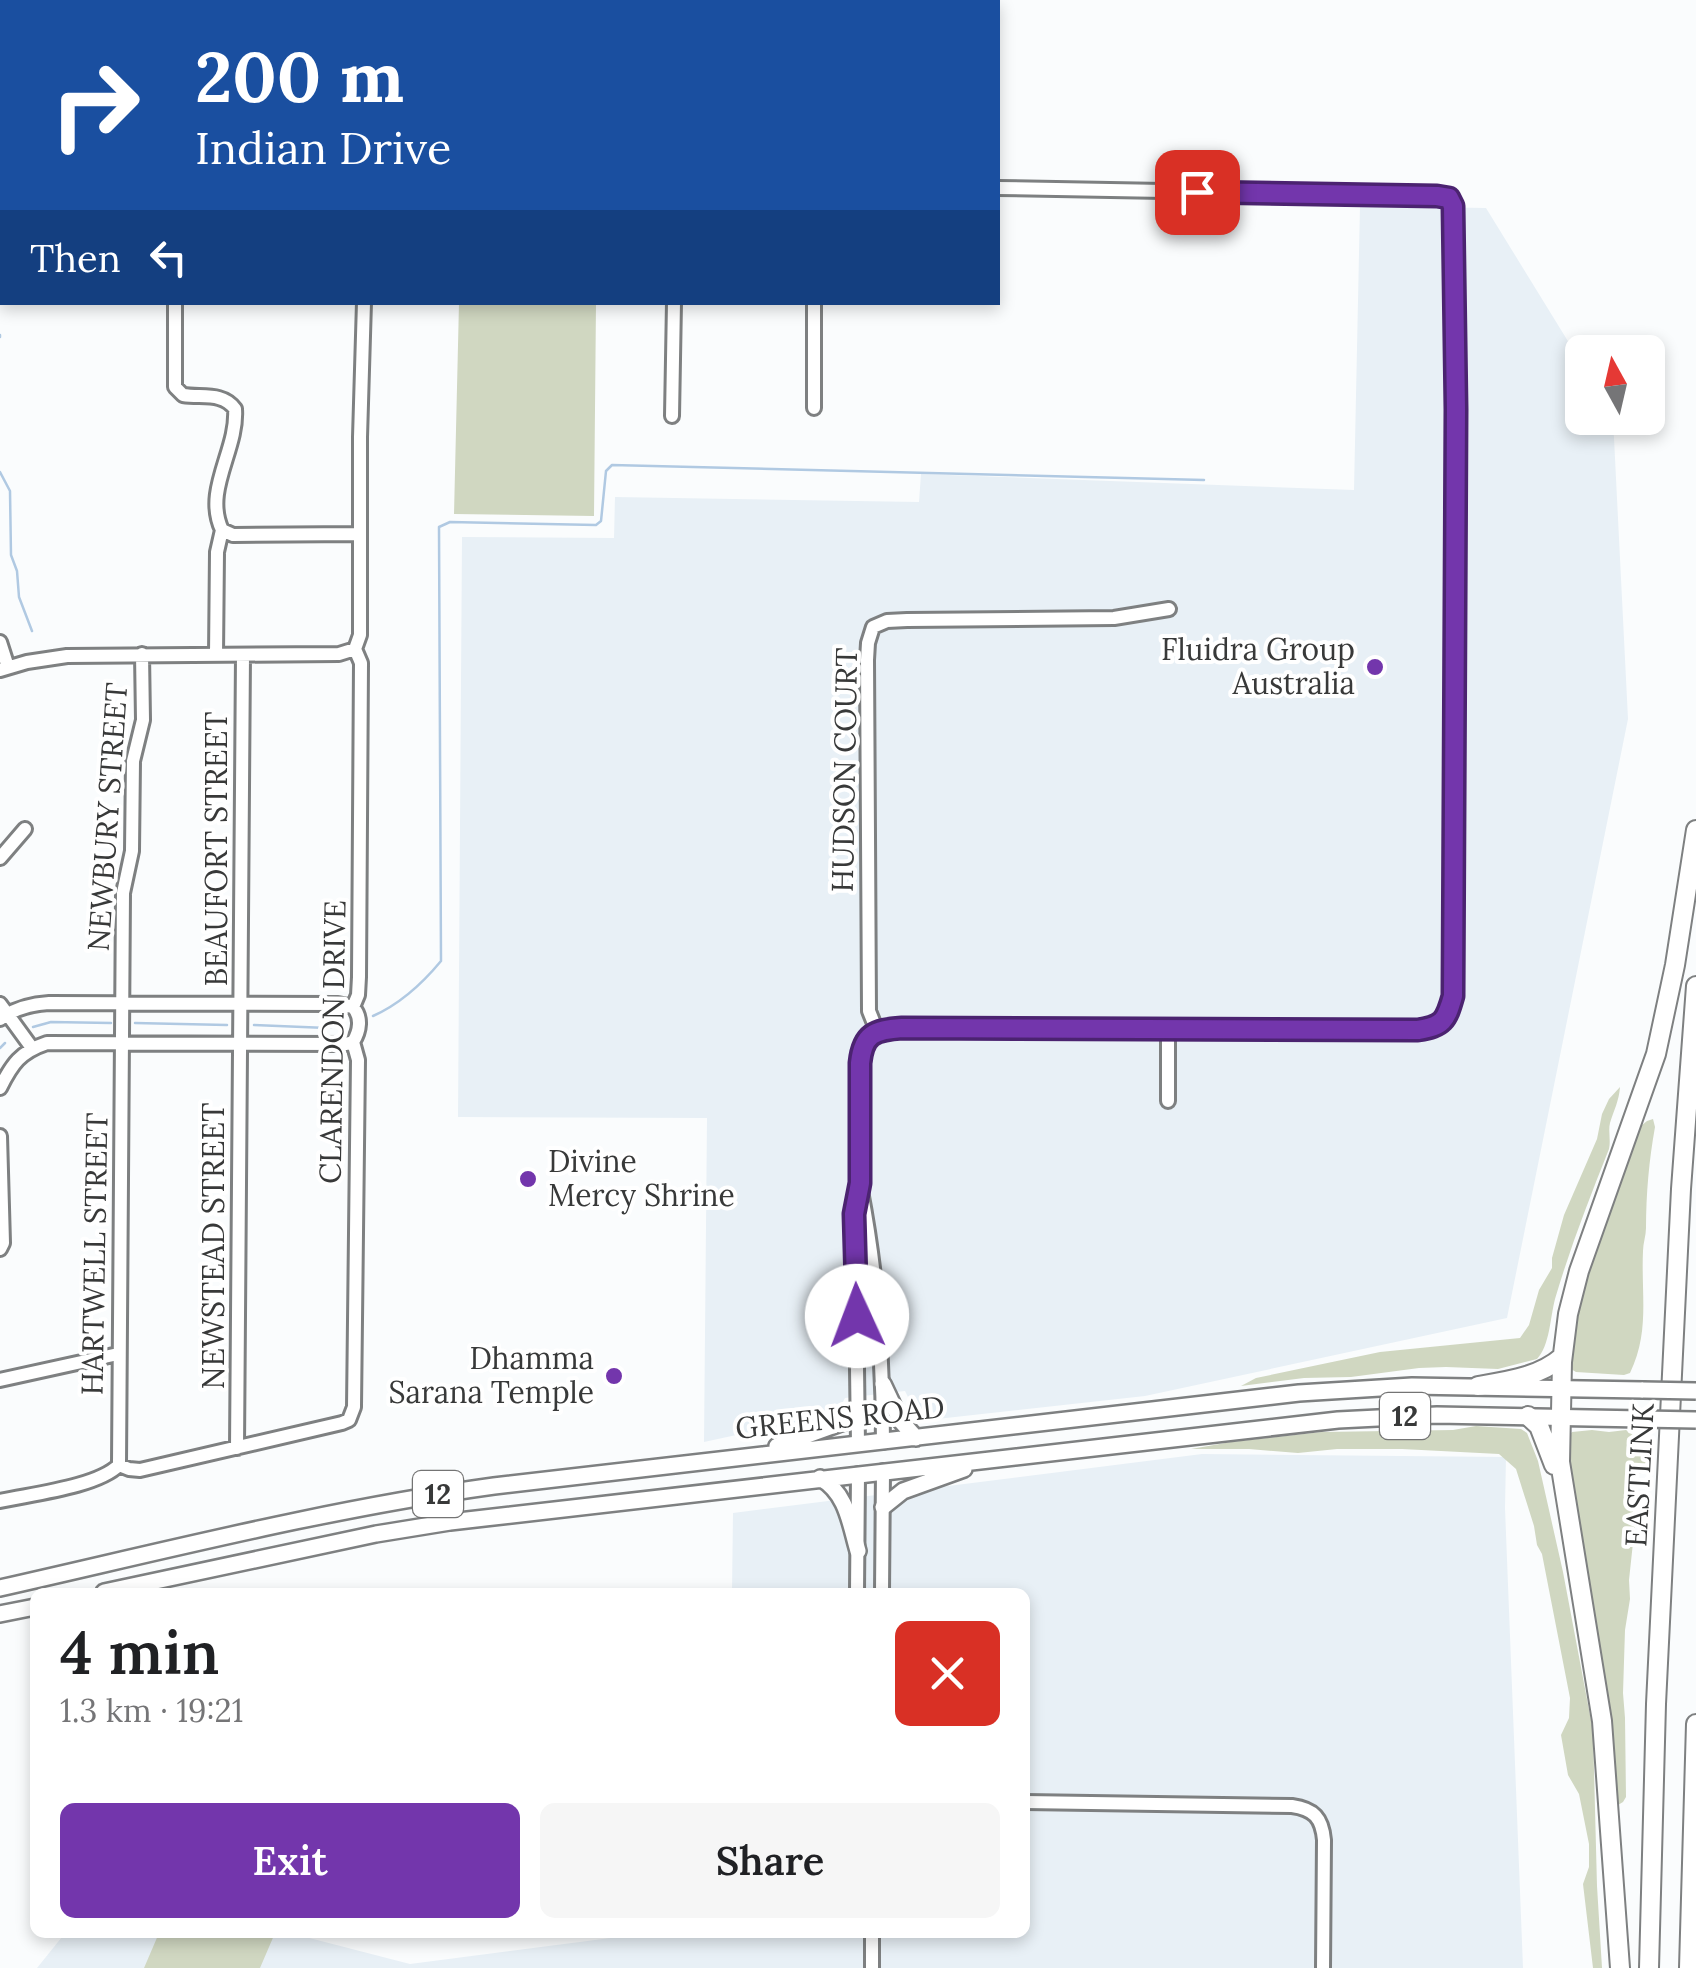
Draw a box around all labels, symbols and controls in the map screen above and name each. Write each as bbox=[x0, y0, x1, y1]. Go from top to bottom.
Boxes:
text: 200 m bbox=[195, 32, 404, 121]
icon: right bbox=[30, 40, 160, 170]
text: Indian Drive bbox=[195, 119, 452, 176]
pin bbox=[1155, 150, 1240, 235]
icon: arrive bbox=[1170, 165, 1225, 220]
icon: left bbox=[141, 230, 196, 285]
text: Then bbox=[30, 234, 121, 282]
north arrow bbox=[1565, 335, 1665, 435]
map controls bbox=[1565, 335, 1665, 435]
place label: Fluidra Group Australia bbox=[1161, 630, 1355, 702]
street label: HUDSON COURT bbox=[823, 647, 865, 893]
marker: Fluidra Group Australia bbox=[1364, 656, 1386, 678]
street label: NEWBURY STREET bbox=[79, 681, 135, 953]
street label: BEAUFORT STREET bbox=[197, 711, 235, 987]
street label: CLARENDON DRIVE bbox=[311, 900, 353, 1184]
street label: NEWSTEAD STREET bbox=[194, 1103, 232, 1389]
street label: HARTWELL STREET bbox=[73, 1112, 115, 1396]
place label: Divine Mercy Shrine bbox=[548, 1142, 735, 1215]
marker: Divine Mercy Shrine bbox=[517, 1168, 539, 1190]
position arrow bbox=[805, 1264, 909, 1368]
place label: Dhamma Sarana Temple bbox=[389, 1339, 594, 1411]
marker: Dhamma Sarana Temple bbox=[603, 1365, 625, 1387]
street label: GREENS ROAD bbox=[733, 1387, 946, 1447]
road number: 12 bbox=[1380, 1393, 1430, 1439]
street label: EASTLINK bbox=[1616, 1401, 1662, 1548]
road number: 12 bbox=[413, 1471, 463, 1517]
text: 4 min bbox=[60, 1614, 220, 1690]
button: close bbox=[895, 1621, 1000, 1726]
text: 1.3 km · 19:21 bbox=[60, 1690, 243, 1731]
button: Exit bbox=[60, 1803, 520, 1918]
button: Share bbox=[540, 1803, 1000, 1918]

